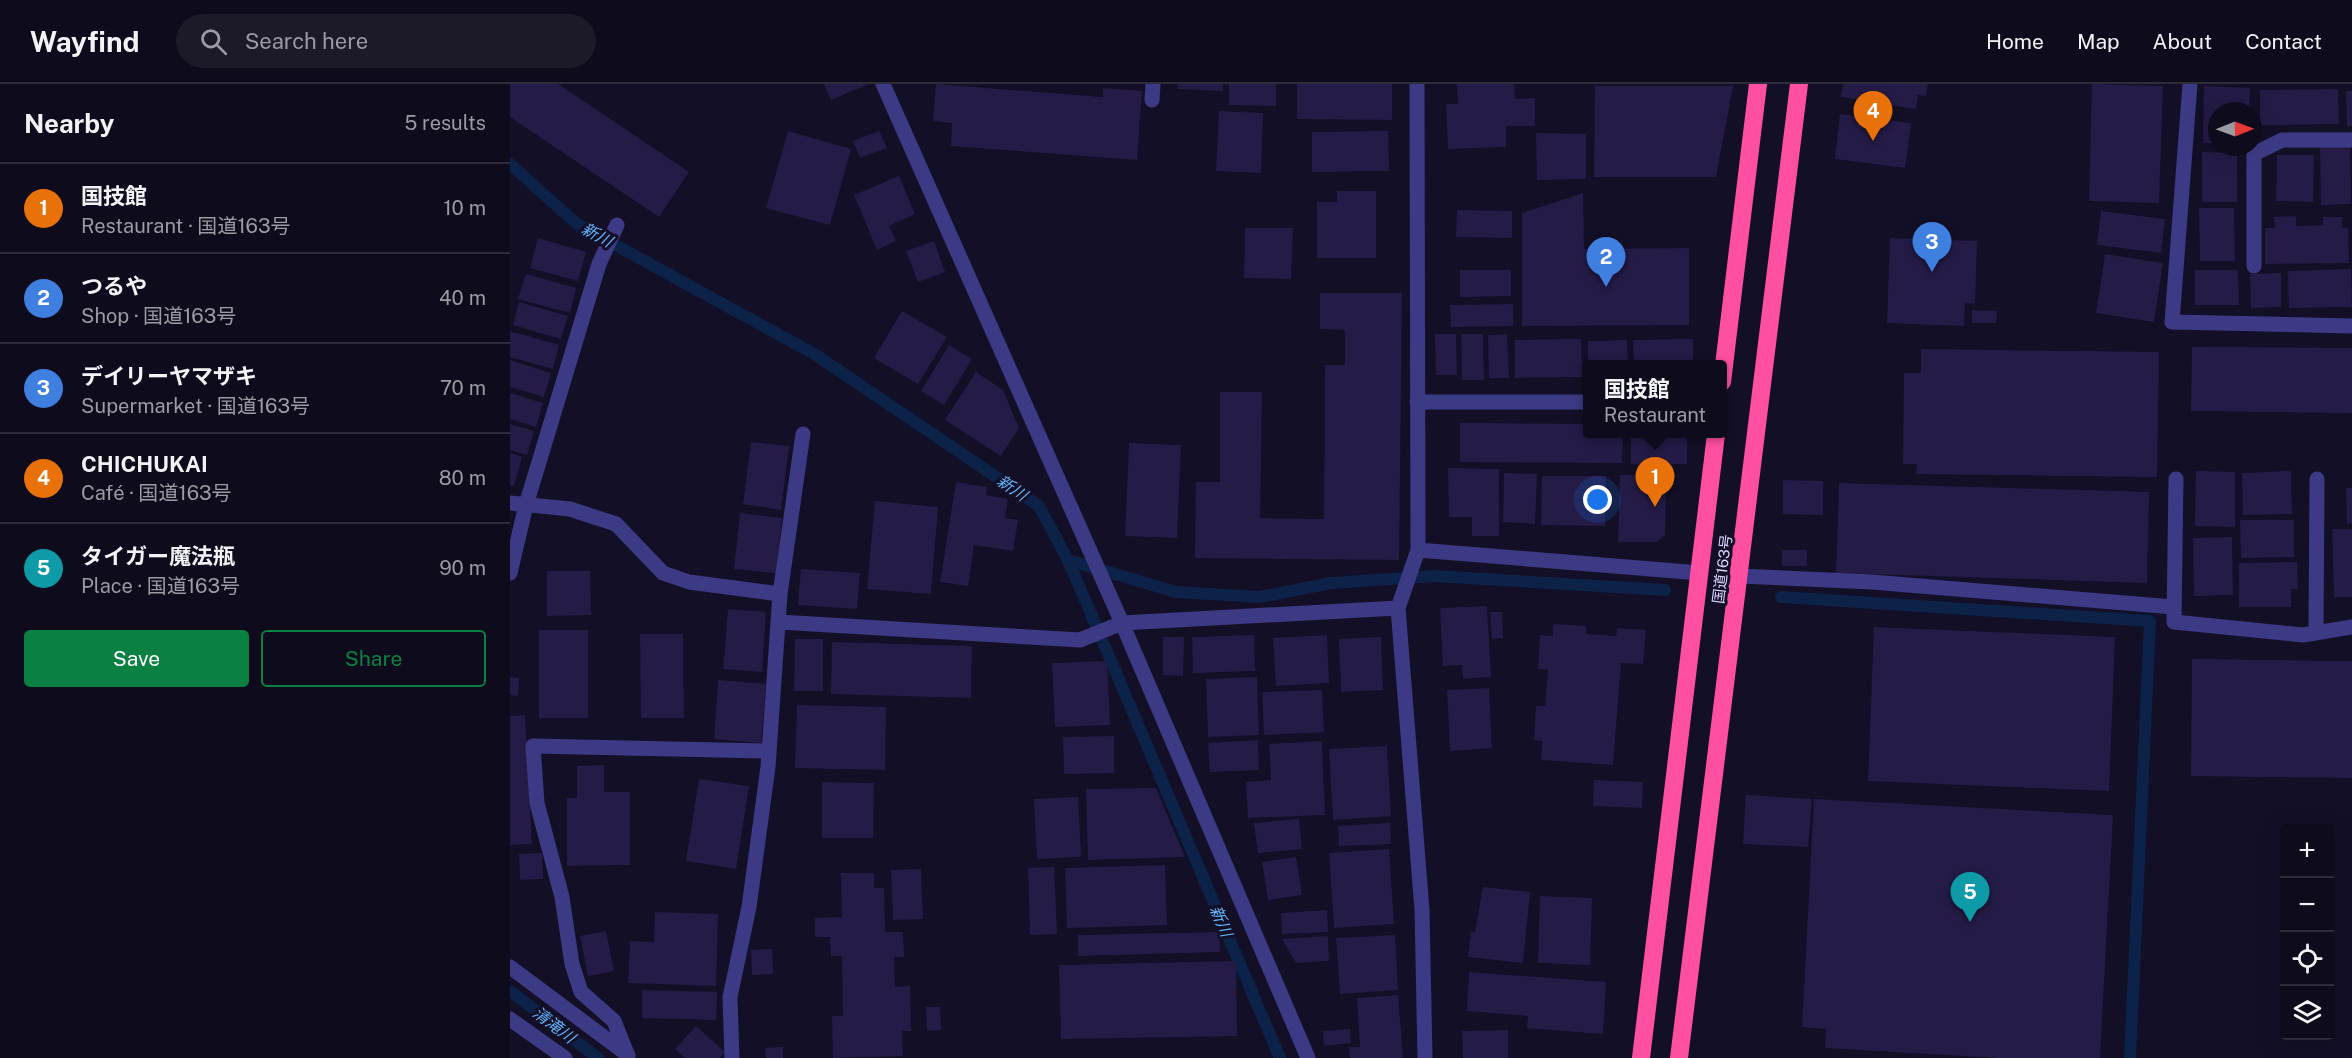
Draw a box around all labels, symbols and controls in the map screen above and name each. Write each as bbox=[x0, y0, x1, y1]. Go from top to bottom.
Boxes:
search box bbox=[176, 14, 596, 68]
text: Wayfind bbox=[30, 25, 140, 58]
icon: search bbox=[197, 25, 230, 58]
text: Search here bbox=[245, 28, 368, 54]
text: Home bbox=[1986, 29, 2044, 54]
text: Map bbox=[2077, 29, 2120, 54]
text: About bbox=[2153, 29, 2212, 54]
text: Contact bbox=[2245, 29, 2322, 54]
pin: 4 bbox=[1854, 92, 1892, 141]
north arrow bbox=[2208, 102, 2262, 156]
text: Nearby bbox=[24, 108, 114, 139]
text: 5 results bbox=[404, 111, 486, 135]
text: 国技館 bbox=[81, 183, 147, 209]
text: 1 bbox=[39, 196, 48, 220]
text: 10 m bbox=[443, 196, 486, 220]
text: Restaurant · 国道163号 bbox=[81, 214, 291, 238]
water label: 新川 bbox=[578, 219, 617, 252]
pin: 3 bbox=[1912, 222, 1952, 272]
pin: 2 bbox=[1586, 238, 1626, 287]
text: つるや bbox=[81, 273, 147, 299]
text: 2 bbox=[37, 286, 50, 310]
text: 40 m bbox=[439, 286, 486, 310]
text: Shop · 国道163号 bbox=[81, 304, 236, 328]
popup bbox=[1583, 360, 1727, 438]
text: デイリーヤマザキ bbox=[81, 363, 257, 389]
text: 3 bbox=[37, 376, 50, 400]
text: 70 m bbox=[440, 376, 486, 400]
text: 国技館 bbox=[1604, 376, 1670, 402]
text: Supermarket · 国道163号 bbox=[81, 394, 310, 418]
text: Restaurant bbox=[1604, 403, 1706, 427]
text: CHICHUKAI bbox=[81, 451, 208, 477]
pin: 1 bbox=[1636, 458, 1674, 507]
text: 4 bbox=[37, 466, 50, 490]
text: 80 m bbox=[439, 466, 486, 490]
water label: 新川 bbox=[993, 471, 1032, 506]
text: Café · 国道163号 bbox=[81, 481, 232, 505]
your location bbox=[1583, 485, 1612, 514]
street label: 国道163号 bbox=[1709, 533, 1735, 605]
text: タイガー魔法瓶 bbox=[81, 543, 235, 569]
text: 5 bbox=[37, 556, 50, 580]
text: 90 m bbox=[439, 556, 486, 580]
text: Place · 国道163号 bbox=[81, 574, 240, 598]
button: Save bbox=[24, 630, 249, 687]
button: Share bbox=[261, 630, 486, 687]
map controls bbox=[2280, 824, 2334, 1040]
button: + bbox=[2280, 824, 2334, 878]
pin: 5 bbox=[1950, 872, 1990, 922]
button: − bbox=[2280, 878, 2334, 932]
water label: 新川 bbox=[1206, 903, 1237, 941]
button: locate bbox=[2280, 932, 2334, 986]
button: layers bbox=[2280, 986, 2334, 1040]
water label: 清滝川 bbox=[529, 1003, 580, 1048]

